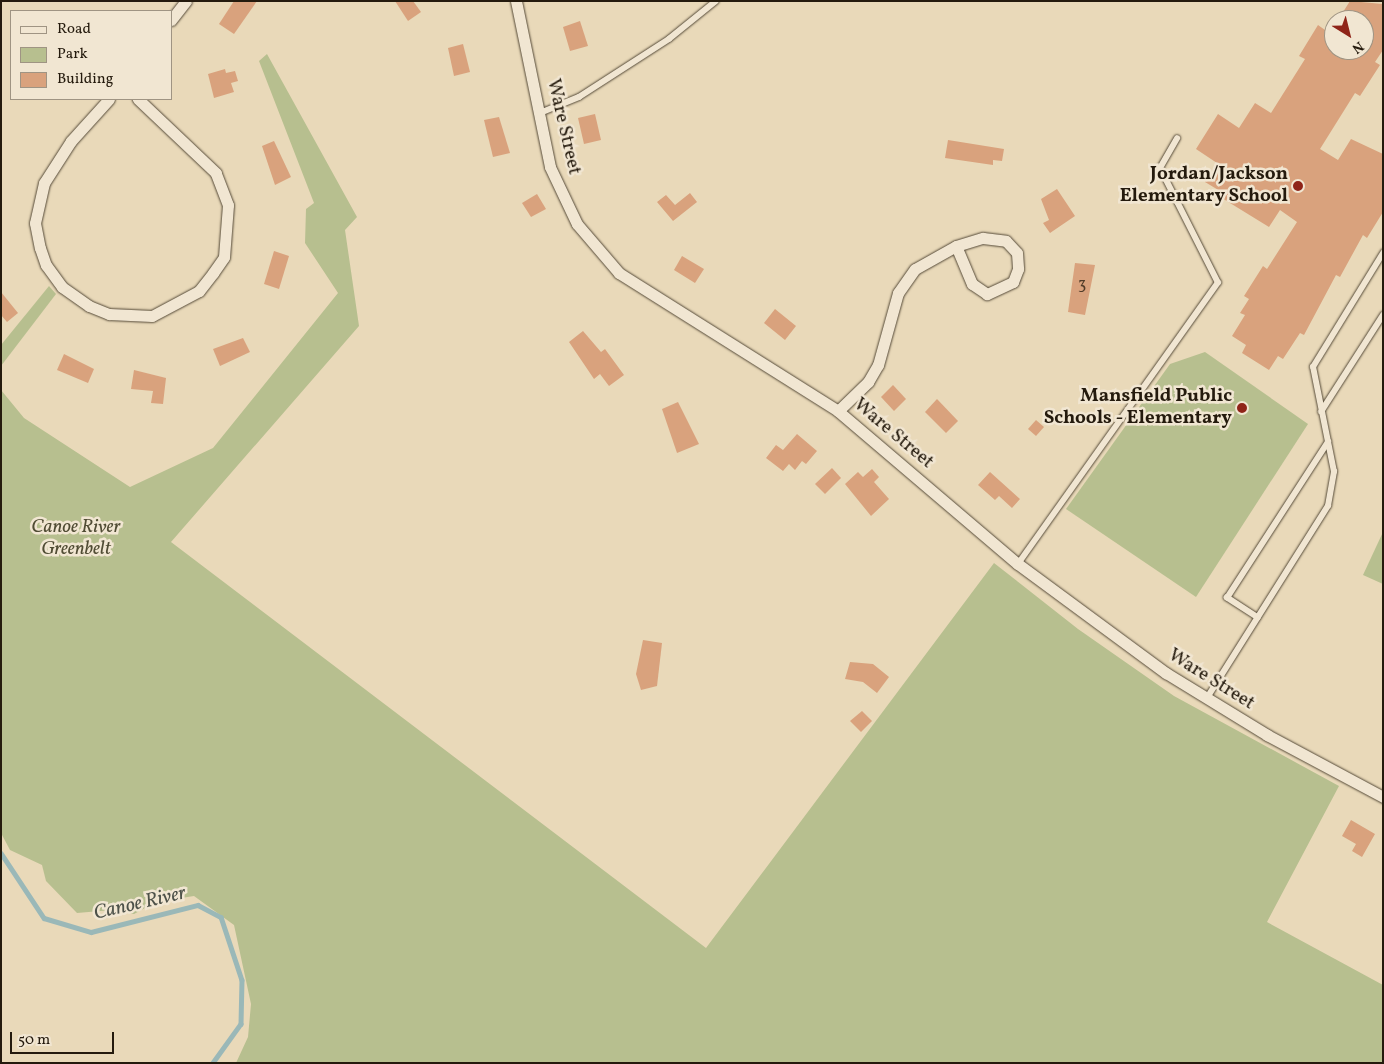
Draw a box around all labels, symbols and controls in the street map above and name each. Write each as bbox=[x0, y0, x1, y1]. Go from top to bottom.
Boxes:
legend bbox=[10, 10, 172, 100]
north arrow bbox=[1324, 10, 1374, 60]
text: Road bbox=[57, 19, 91, 40]
text: N bbox=[1348, 36, 1367, 57]
text: Park bbox=[57, 44, 88, 65]
text: Building bbox=[57, 69, 113, 90]
street label: Ware Street bbox=[541, 77, 585, 177]
place label: Jordan/Jackson Elementary School bbox=[1119, 164, 1288, 208]
marker: Jordan/Jackson Elementary School bbox=[1292, 180, 1304, 192]
house number: 3 bbox=[1078, 275, 1086, 295]
place label: Mansfield Public Schools - Elementary bbox=[1043, 386, 1232, 430]
street label: Ware Street bbox=[848, 394, 938, 474]
marker: Mansfield Public Schools - Elementary bbox=[1236, 402, 1248, 414]
park label: Canoe River Greenbelt bbox=[31, 517, 121, 561]
street label: Ware Street bbox=[1164, 644, 1258, 716]
water label: Canoe River bbox=[92, 882, 188, 926]
scale bar bbox=[12, 1022, 116, 1054]
text: 50 m bbox=[18, 1030, 50, 1051]

